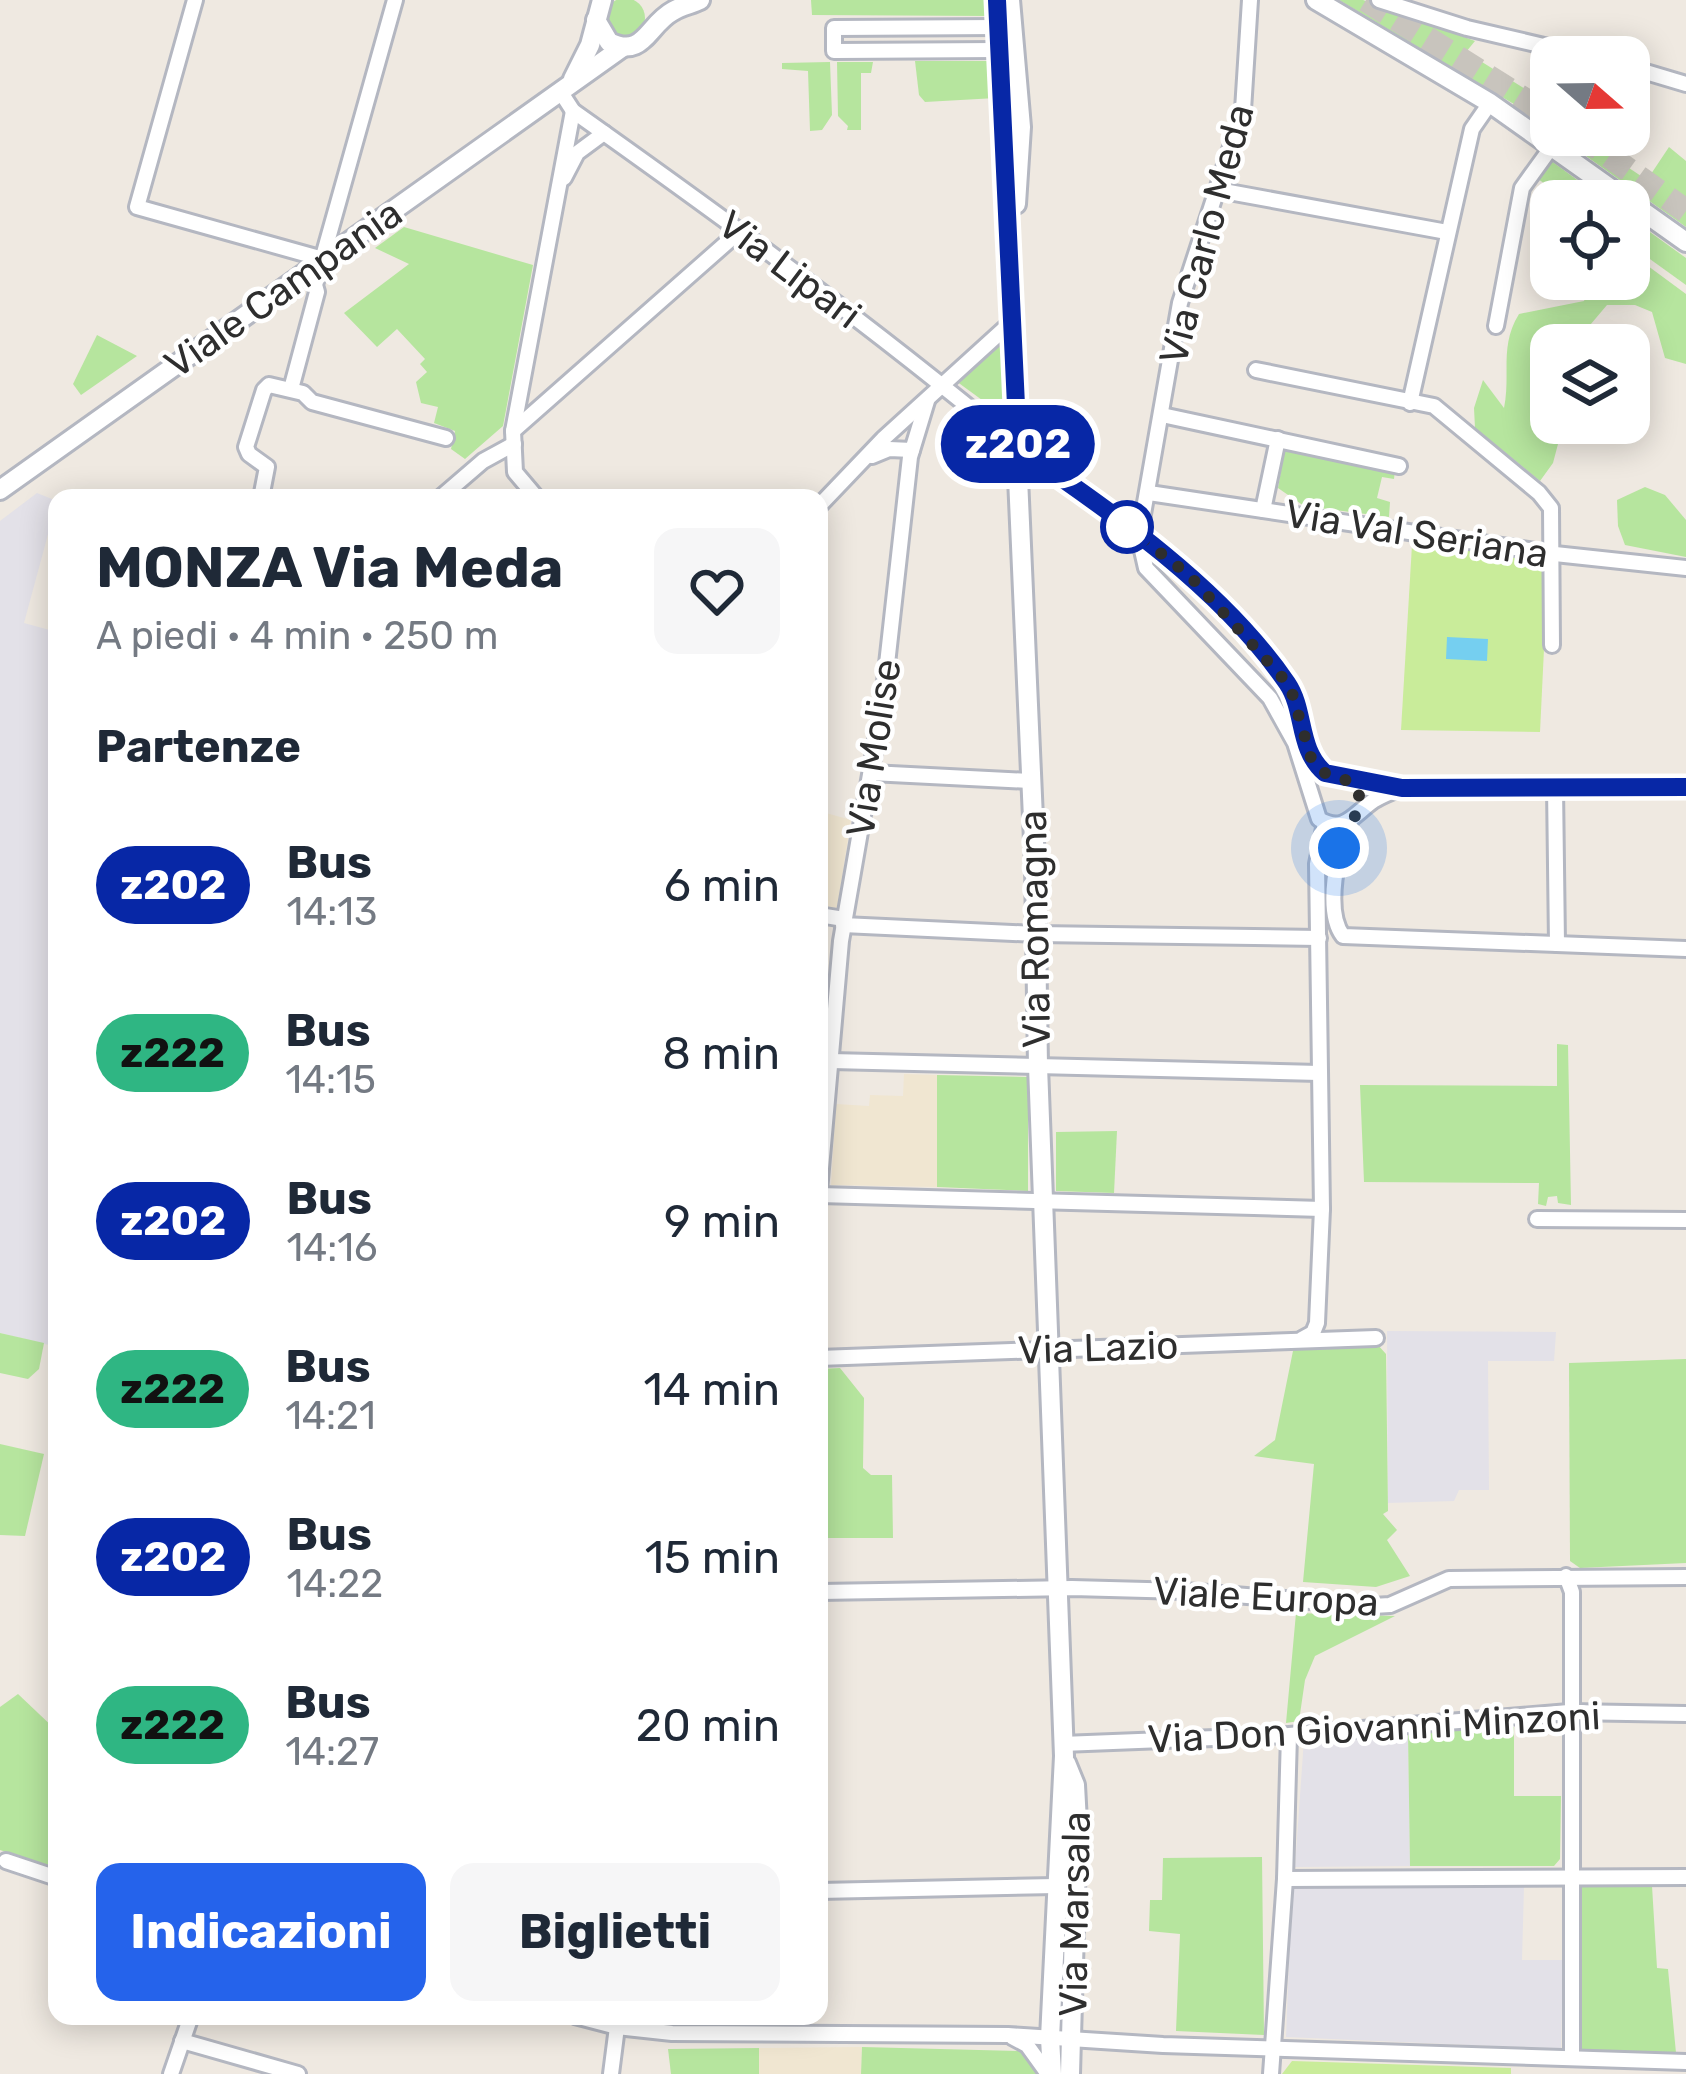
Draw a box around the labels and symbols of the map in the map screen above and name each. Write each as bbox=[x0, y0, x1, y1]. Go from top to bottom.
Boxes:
north arrow bbox=[1530, 36, 1650, 156]
street label: Via Carlo Meda bbox=[1150, 99, 1264, 369]
street label: Viale Campania bbox=[156, 190, 411, 388]
street label: Via Lipari bbox=[709, 201, 870, 338]
line badge: z202 bbox=[934, 405, 1102, 483]
street label: Via Val Seriana bbox=[1282, 490, 1552, 577]
unlabelled marker bbox=[1102, 502, 1152, 552]
street label: Via Molise bbox=[837, 656, 911, 841]
street label: Via Romagna bbox=[1010, 809, 1060, 1049]
your location bbox=[1309, 818, 1369, 878]
street label: Via Lazio bbox=[1017, 1322, 1179, 1374]
street label: Viale Europa bbox=[1152, 1568, 1380, 1626]
street label: Via Don Giovanni Minzoni bbox=[1146, 1693, 1602, 1763]
street label: Via Marsala bbox=[1050, 1811, 1100, 2017]

